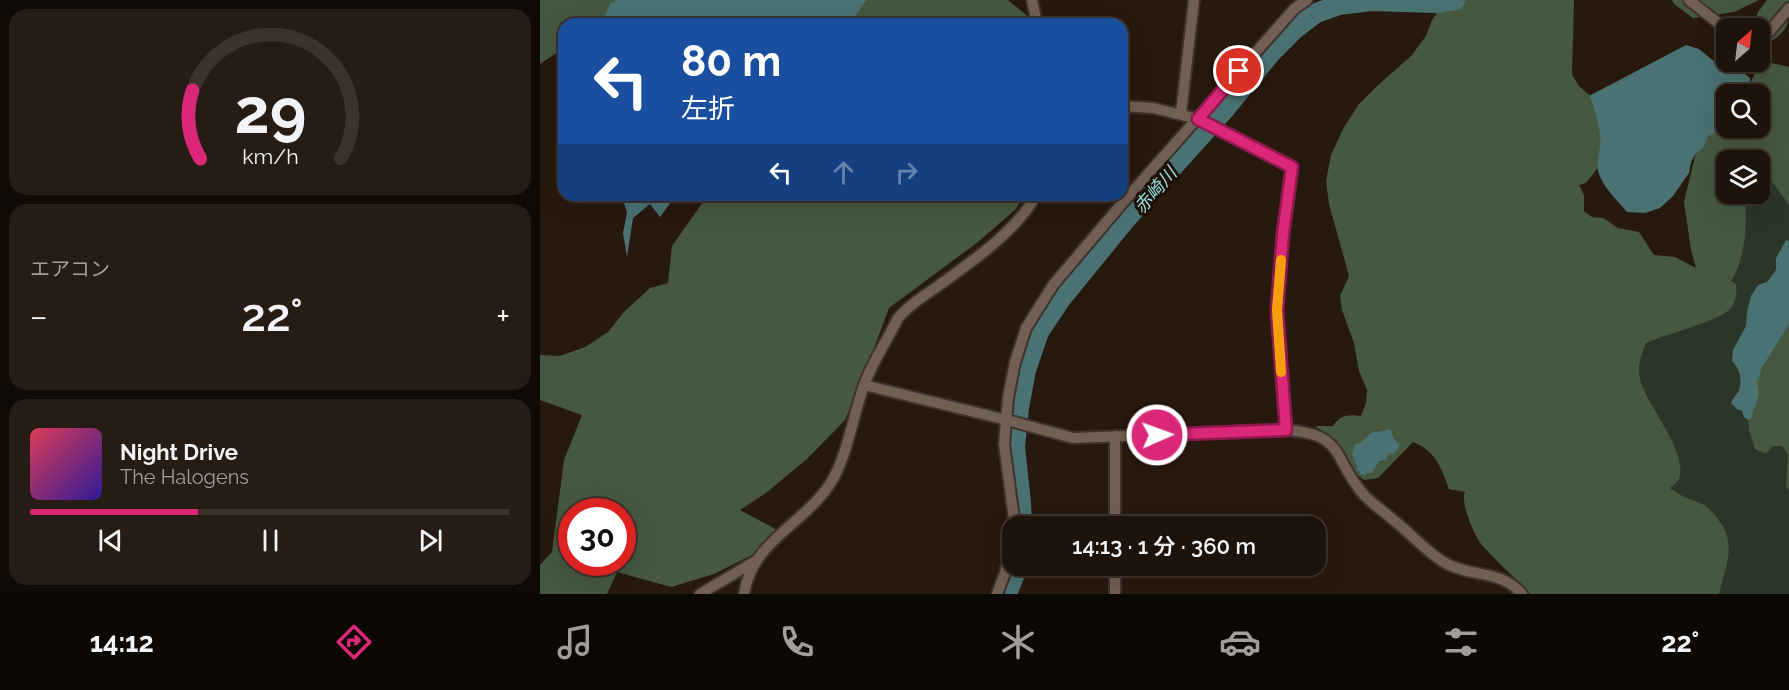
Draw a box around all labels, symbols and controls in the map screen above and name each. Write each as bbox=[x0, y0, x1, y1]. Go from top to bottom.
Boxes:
north arrow bbox=[1716, 18, 1770, 72]
map controls bbox=[1716, 18, 1770, 204]
text: 80 m bbox=[681, 37, 781, 86]
icon: left bbox=[582, 42, 660, 120]
pin bbox=[1213, 45, 1264, 96]
icon: arrive bbox=[1222, 54, 1255, 87]
text: 29 bbox=[234, 74, 306, 148]
button: search bbox=[1716, 84, 1770, 138]
text: 左折 bbox=[681, 93, 735, 124]
text: km/h bbox=[242, 144, 298, 169]
button: layers bbox=[1716, 150, 1770, 204]
icon: left bbox=[764, 156, 797, 189]
icon: ahead bbox=[827, 156, 860, 189]
icon: right bbox=[890, 156, 923, 189]
water label: 赤崎川 bbox=[1129, 161, 1182, 217]
text: エアコン bbox=[30, 257, 110, 281]
text: 22° bbox=[241, 289, 303, 342]
text: − bbox=[30, 297, 48, 336]
text: + bbox=[496, 297, 510, 336]
position arrow bbox=[1125, 403, 1189, 467]
text: Night Drive bbox=[120, 439, 238, 465]
text: The Halogens bbox=[120, 465, 249, 489]
speed limit sign: 30 bbox=[558, 498, 636, 576]
icon: previous bbox=[94, 524, 127, 557]
icon: pause bbox=[254, 524, 287, 557]
icon: next bbox=[414, 524, 447, 557]
text: 14:13 · 1 分 · 360 m bbox=[1072, 533, 1256, 559]
icon: directions bbox=[333, 621, 375, 663]
icon: music bbox=[554, 621, 596, 663]
icon: phone bbox=[776, 621, 818, 663]
icon: climate bbox=[997, 621, 1039, 663]
icon: car bbox=[1219, 621, 1261, 663]
icon: filters bbox=[1440, 621, 1482, 663]
text: 14:12 bbox=[90, 627, 154, 658]
text: 22° bbox=[1661, 627, 1699, 658]

